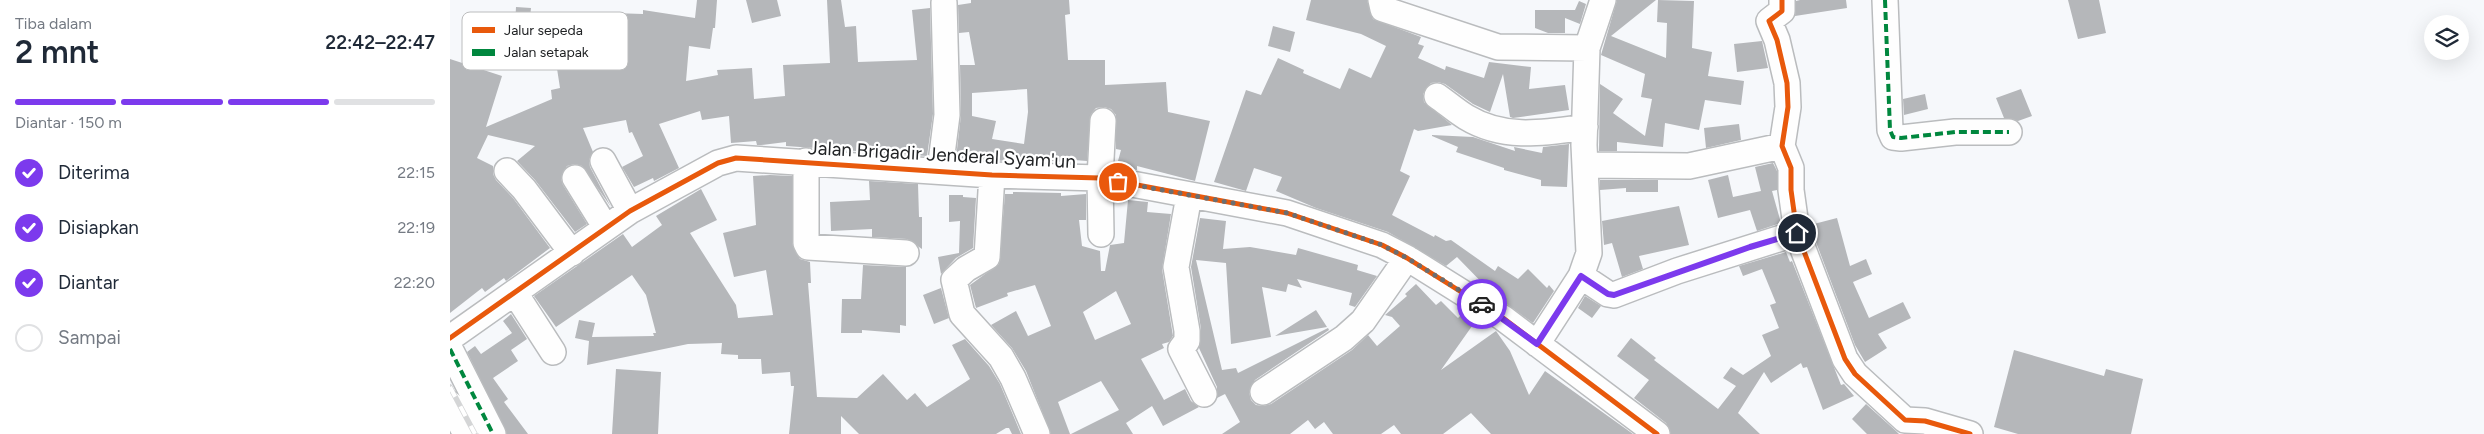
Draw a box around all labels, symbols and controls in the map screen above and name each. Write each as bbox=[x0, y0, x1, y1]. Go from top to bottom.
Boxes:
legend bbox=[462, 12, 628, 70]
text: Tiba dalam bbox=[15, 14, 92, 33]
map controls bbox=[2424, 15, 2469, 60]
button: layers bbox=[2424, 15, 2469, 60]
text: Jalur sepeda bbox=[504, 22, 583, 39]
text: 22:42–22:47 bbox=[325, 31, 435, 54]
text: 2 mnt bbox=[15, 33, 99, 71]
text: Jalan setapak bbox=[504, 44, 589, 61]
text: Diantar · 150 m bbox=[15, 113, 122, 132]
street label: Jalan Brigadir Jenderal Syam'un bbox=[807, 136, 1076, 173]
icon: check bbox=[15, 159, 43, 187]
text: Diterima bbox=[58, 161, 130, 184]
pin bbox=[1097, 161, 1139, 203]
text: 22:15 bbox=[397, 163, 435, 182]
icon: bag bbox=[1104, 168, 1132, 196]
pin bbox=[1776, 212, 1818, 254]
icon: check bbox=[15, 214, 43, 242]
text: Disiapkan bbox=[58, 216, 139, 239]
text: 22:19 bbox=[397, 218, 435, 237]
icon: home bbox=[1783, 219, 1811, 247]
icon: check bbox=[15, 269, 43, 297]
text: Diantar bbox=[58, 271, 119, 294]
text: 22:20 bbox=[394, 273, 435, 292]
courier bbox=[1457, 279, 1507, 329]
icon: car bbox=[1468, 290, 1496, 318]
text: Sampai bbox=[58, 326, 121, 349]

